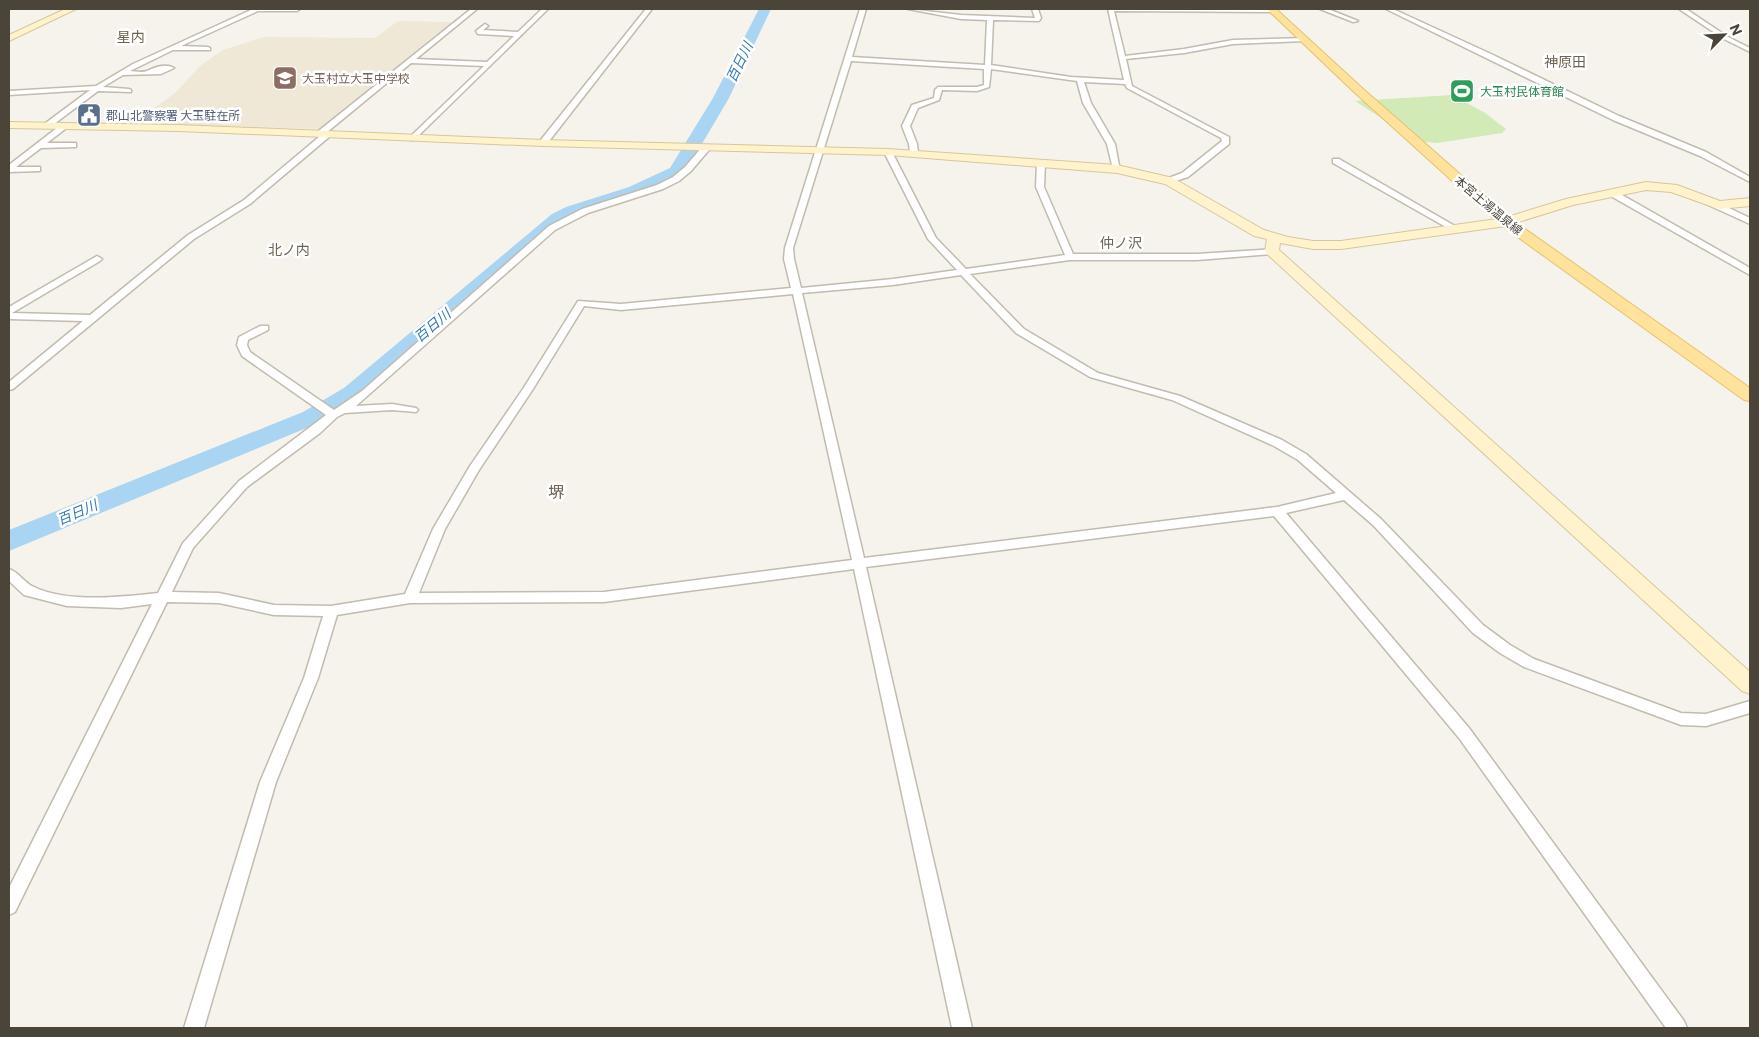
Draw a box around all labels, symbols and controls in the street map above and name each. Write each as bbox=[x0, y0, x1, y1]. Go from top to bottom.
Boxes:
north arrow bbox=[1699, 10, 1749, 60]
text: N bbox=[1726, 21, 1746, 38]
district label: 星内 bbox=[117, 28, 145, 45]
water label: 百日川 bbox=[722, 38, 757, 85]
district label: 神原田 bbox=[1544, 53, 1586, 70]
school or university icon: 大玉村立大玉中学校 bbox=[272, 65, 298, 91]
place label: 大玉村立大玉中学校 bbox=[302, 71, 410, 85]
sports icon: 大玉村民体育館 bbox=[1449, 78, 1475, 104]
place label: 大玉村民体育館 bbox=[1480, 84, 1564, 98]
public building icon: 郡山北警察署 大玉駐在所 bbox=[76, 102, 102, 128]
place label: 郡山北警察署 大玉駐在所 bbox=[106, 108, 240, 122]
street label: 本宮土湯温泉線 bbox=[1452, 173, 1526, 237]
district label: 仲ノ沢 bbox=[1100, 234, 1142, 251]
district label: 北ノ内 bbox=[268, 241, 310, 258]
water label: 百日川 bbox=[410, 304, 455, 345]
district label: 堺 bbox=[548, 482, 564, 501]
water label: 百日川 bbox=[54, 495, 101, 528]

